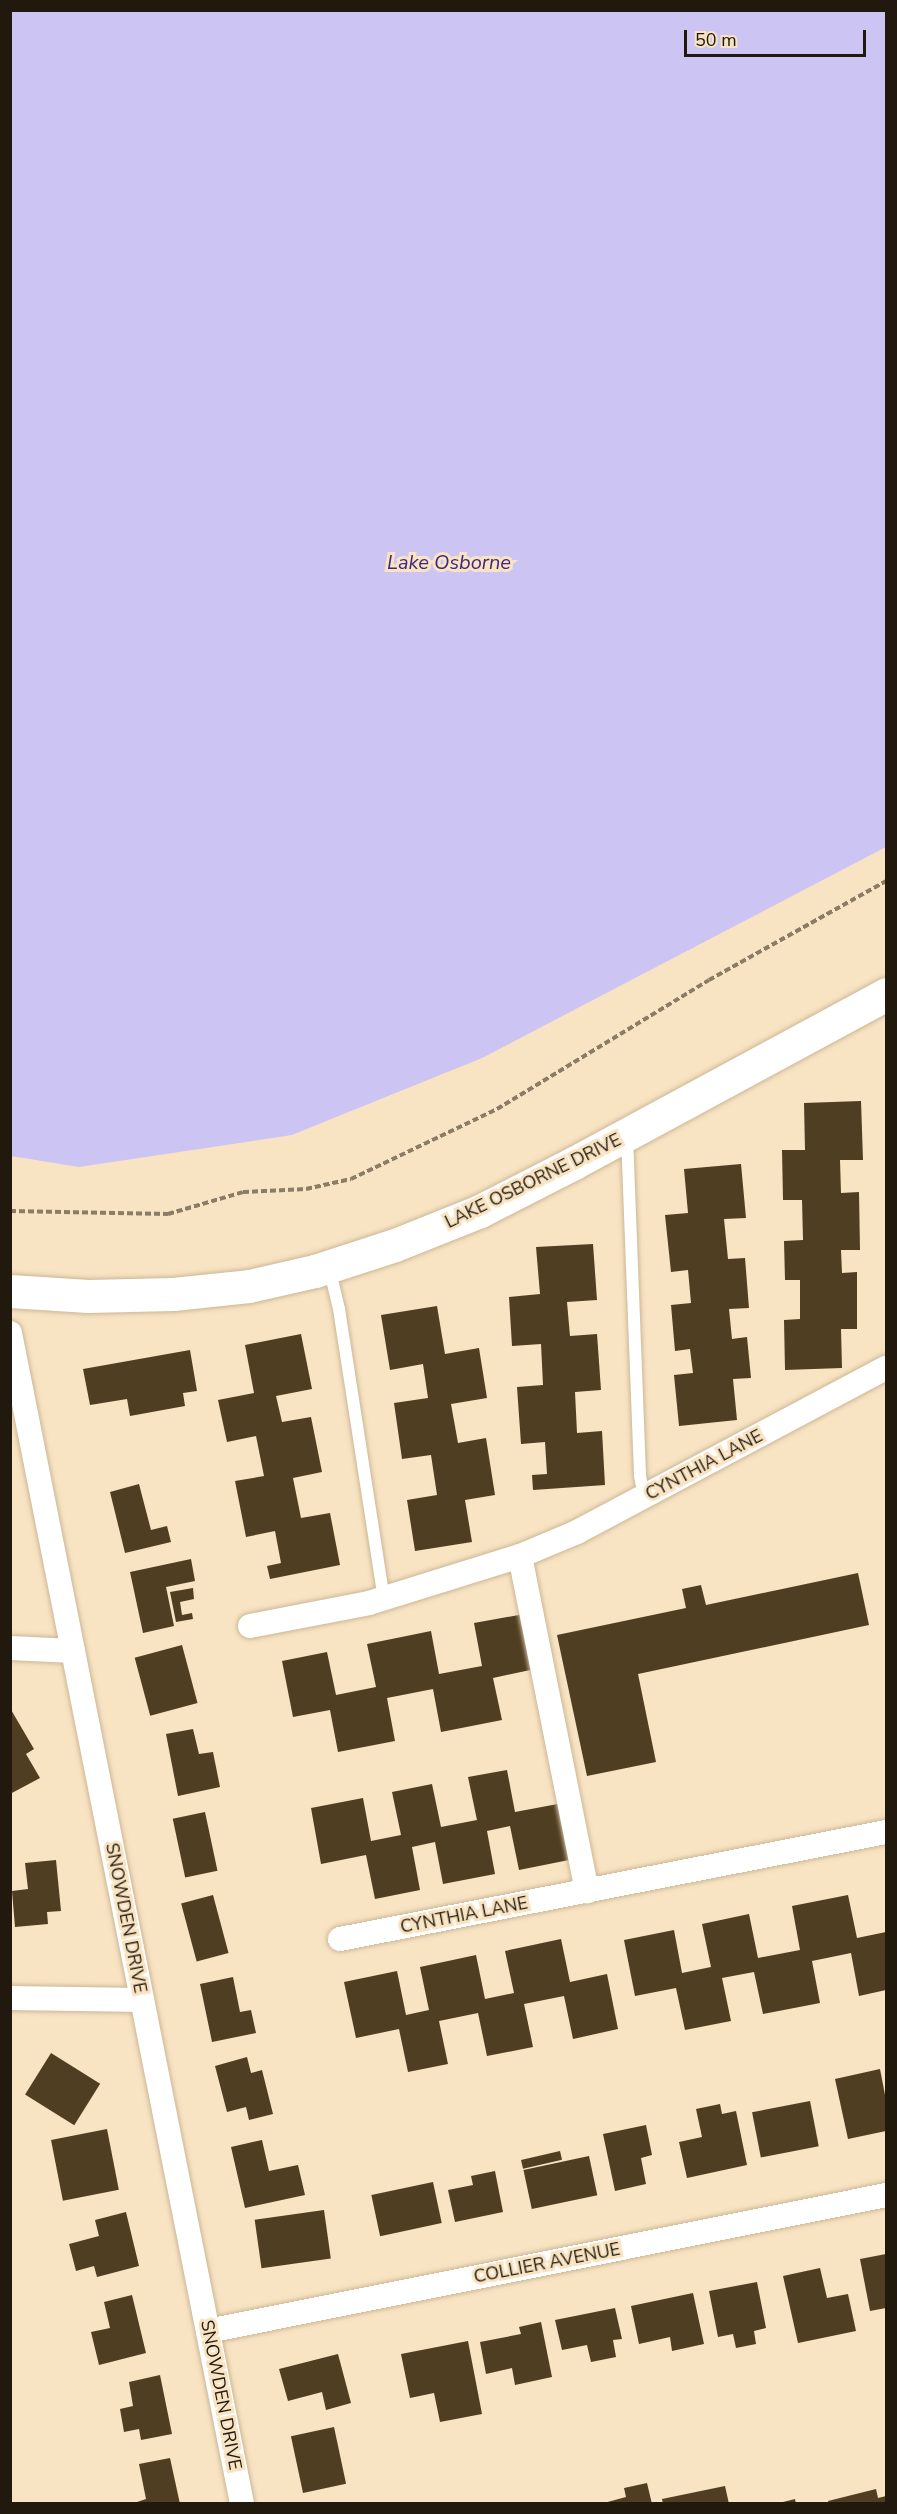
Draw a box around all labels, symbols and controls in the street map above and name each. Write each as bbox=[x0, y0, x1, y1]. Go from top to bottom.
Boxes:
scale bar bbox=[687, 18, 868, 56]
text: 50 m bbox=[695, 28, 737, 52]
water label: Lake Osborne bbox=[387, 550, 511, 574]
street label: LAKE OSBORNE DRIVE bbox=[441, 1129, 625, 1233]
street label: CYNTHIA LANE bbox=[642, 1425, 766, 1505]
street label: SNOWDEN DRIVE bbox=[101, 1841, 151, 1995]
street label: CYNTHIA LANE bbox=[398, 1892, 530, 1938]
street label: COLLIER AVENUE bbox=[472, 2238, 622, 2288]
street label: SNOWDEN DRIVE bbox=[196, 2318, 246, 2472]

